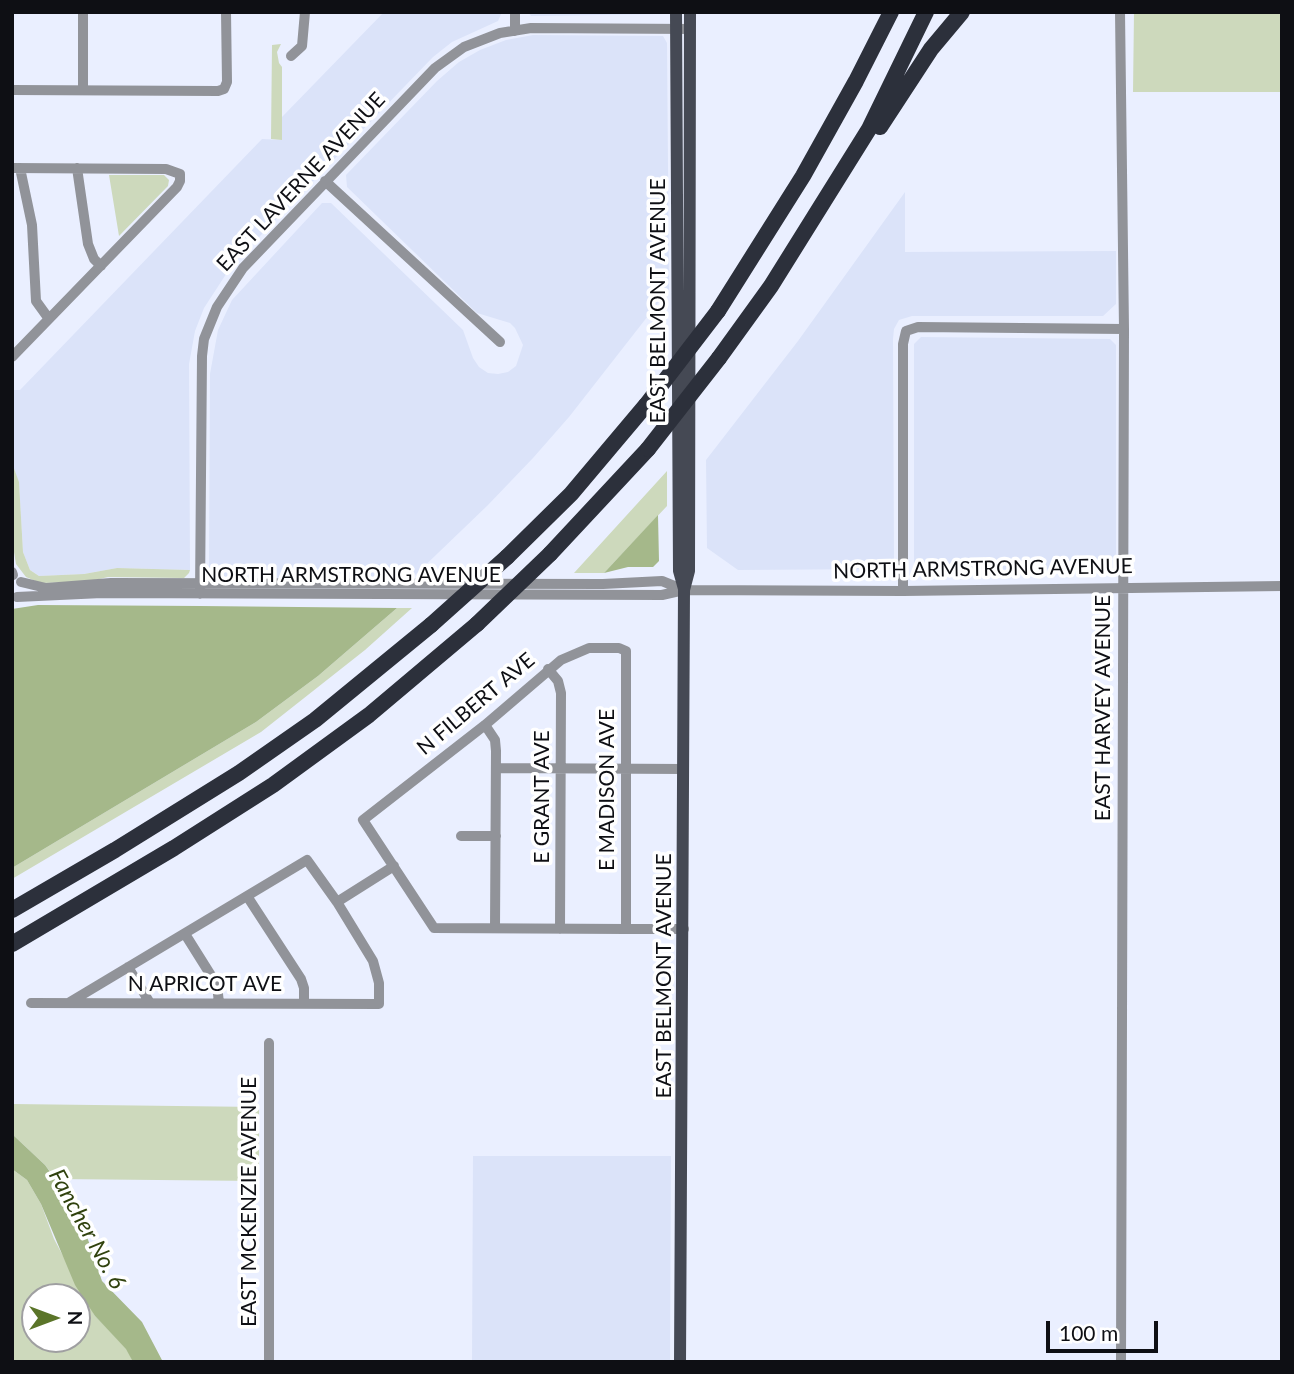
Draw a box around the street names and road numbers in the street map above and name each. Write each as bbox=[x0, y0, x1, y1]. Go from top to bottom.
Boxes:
street label: EAST LAVERNE AVENUE bbox=[211, 87, 391, 277]
street label: EAST BELMONT AVENUE bbox=[645, 178, 671, 424]
street label: NORTH ARMSTRONG AVENUE bbox=[833, 554, 1133, 584]
street label: NORTH ARMSTRONG AVENUE bbox=[201, 562, 501, 588]
street label: EAST HARVEY AVENUE bbox=[1090, 595, 1116, 821]
street label: N FILBERT AVE bbox=[412, 648, 540, 760]
street label: E MADISON AVE bbox=[594, 709, 620, 871]
street label: E GRANT AVE bbox=[529, 730, 555, 864]
street label: EAST BELMONT AVENUE bbox=[651, 853, 677, 1099]
street label: N APRICOT AVE bbox=[128, 971, 282, 997]
street label: EAST MCKENZIE AVENUE bbox=[236, 1077, 262, 1327]

